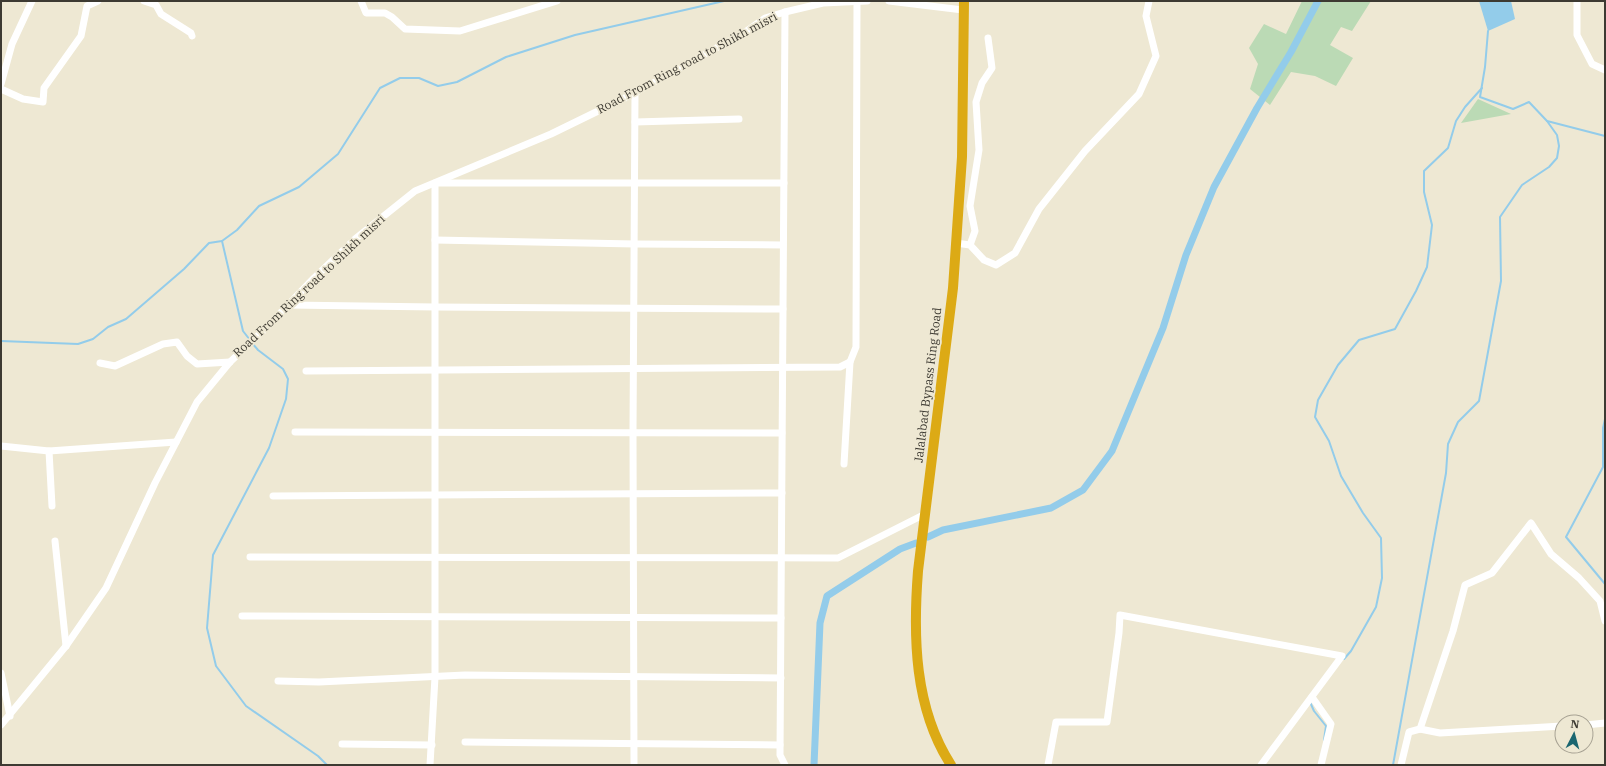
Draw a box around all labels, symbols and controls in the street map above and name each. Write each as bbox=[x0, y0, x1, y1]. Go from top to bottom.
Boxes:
street label: Road From Ring road to Shikh misri bbox=[594, 8, 780, 117]
street label: Road From Ring road to Shikh misri bbox=[230, 211, 388, 360]
street label: Jalalabad Bypass Ring Road bbox=[911, 306, 944, 463]
north arrow bbox=[1554, 714, 1594, 754]
text: N bbox=[1570, 717, 1580, 732]

